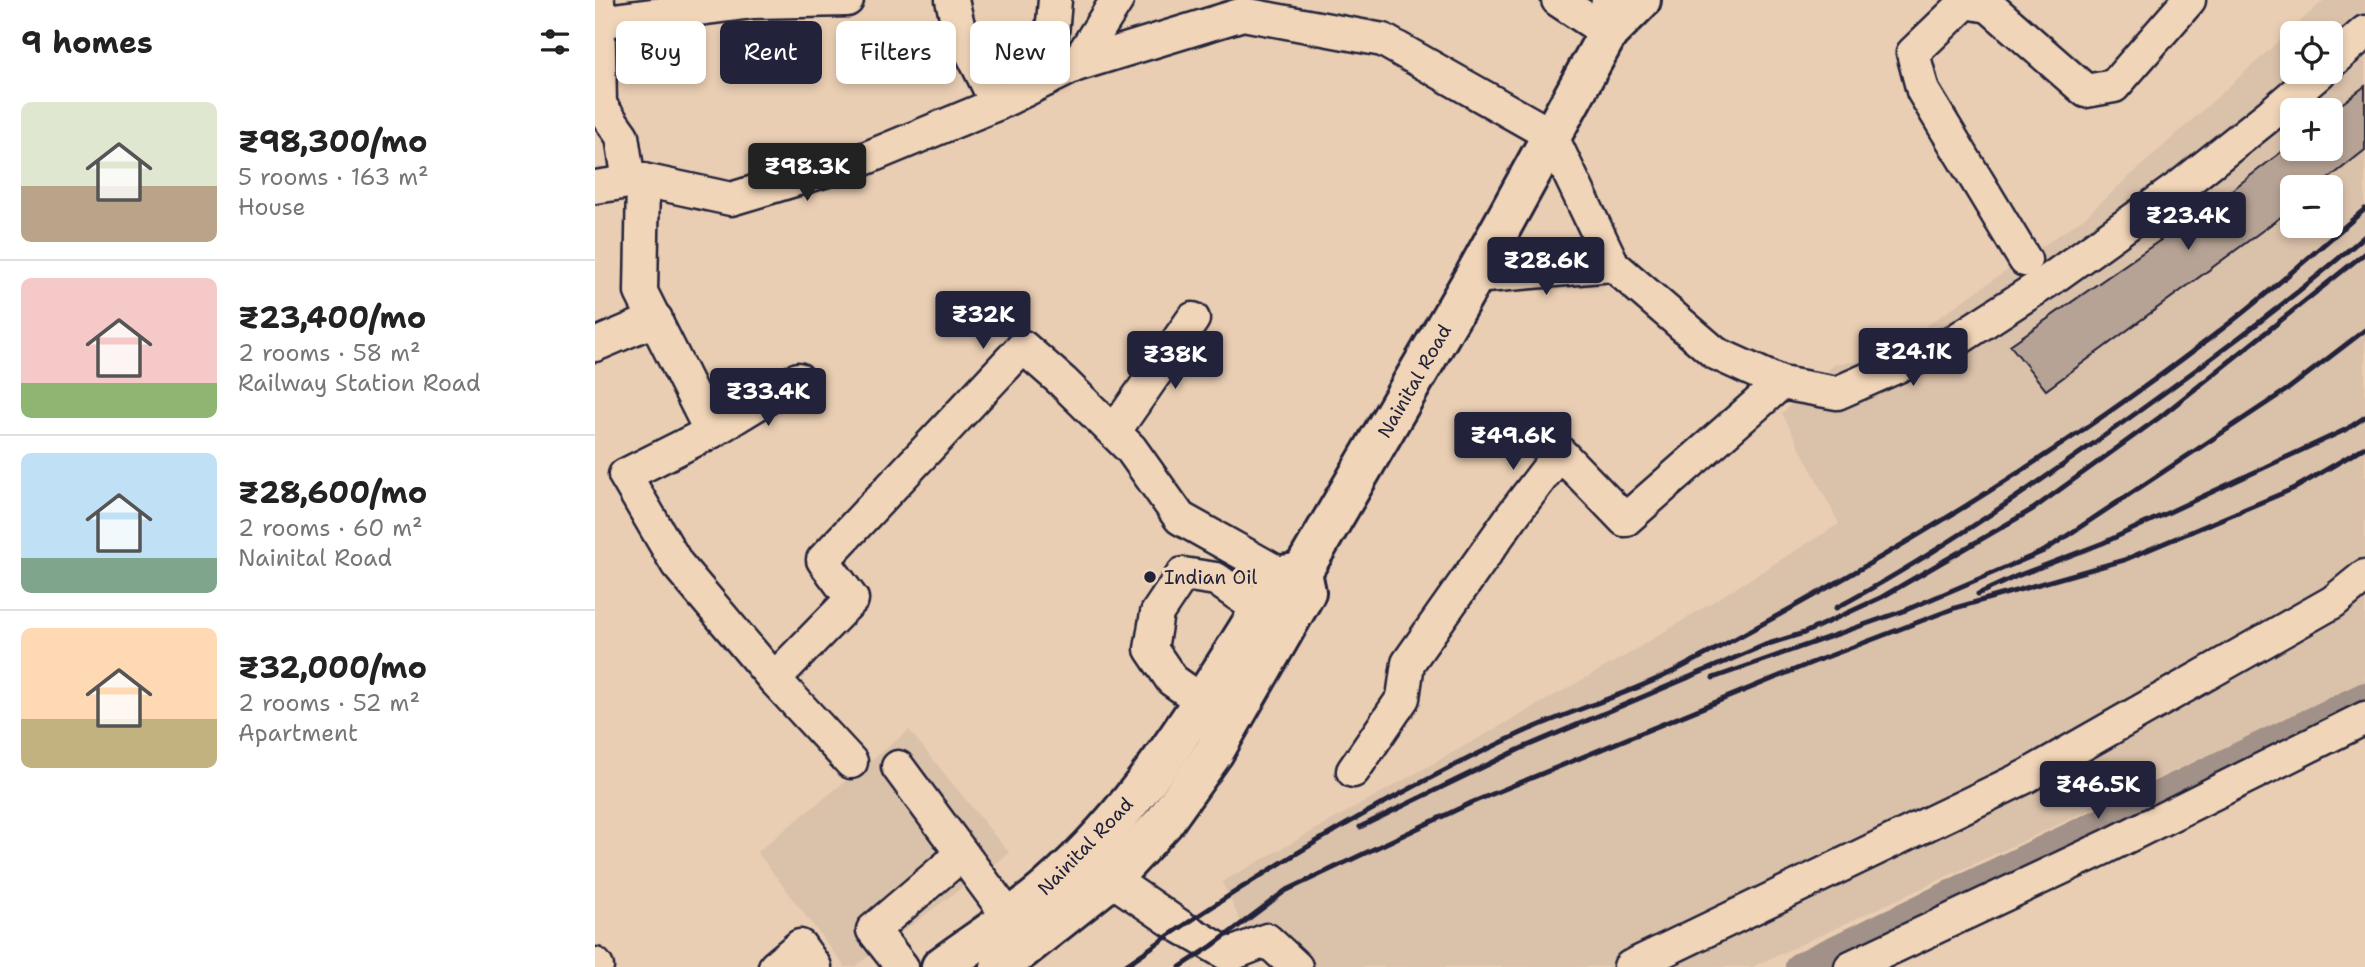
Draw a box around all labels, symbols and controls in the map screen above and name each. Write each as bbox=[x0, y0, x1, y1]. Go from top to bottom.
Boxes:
chip: Buy bbox=[616, 21, 706, 84]
chip: Rent bbox=[720, 21, 822, 84]
chip: Filters bbox=[836, 21, 956, 84]
chip: New bbox=[970, 21, 1070, 84]
map controls bbox=[2280, 21, 2343, 238]
button: locate bbox=[2280, 21, 2343, 84]
text: 9 homes bbox=[21, 22, 153, 63]
icon: filters bbox=[536, 23, 574, 61]
button: + bbox=[2280, 98, 2343, 161]
text: ₹98,300/mo bbox=[238, 121, 428, 162]
icon: home bbox=[77, 130, 161, 214]
pin: ₹98.3K bbox=[750, 144, 864, 203]
text: ₹98.3K bbox=[764, 151, 850, 181]
text: 5 rooms · 163 m² bbox=[238, 162, 429, 192]
button: − bbox=[2280, 175, 2343, 238]
text: House bbox=[238, 192, 306, 222]
pin: ₹23.4K bbox=[2131, 192, 2245, 252]
text: ₹23.4K bbox=[2146, 200, 2230, 230]
pin: ₹28.6K bbox=[1489, 238, 1603, 297]
text: ₹28.6K bbox=[1503, 245, 1589, 275]
pin: ₹32K bbox=[942, 292, 1024, 351]
text: ₹23,400/mo bbox=[238, 297, 426, 338]
text: ₹32K bbox=[951, 299, 1015, 329]
icon: home bbox=[77, 306, 161, 390]
street label: Nainital Road bbox=[1372, 320, 1457, 443]
pin: ₹24.1K bbox=[1856, 328, 1970, 388]
pin: ₹38K bbox=[1134, 332, 1216, 391]
text: ₹24.1K bbox=[1875, 336, 1951, 366]
text: 2 rooms · 58 m² bbox=[238, 338, 421, 368]
text: ₹38K bbox=[1143, 339, 1207, 369]
text: Railway Station Road bbox=[238, 368, 481, 398]
pin: ₹33.4K bbox=[711, 368, 825, 428]
text: ₹33.4K bbox=[726, 376, 810, 406]
pin: ₹49.6K bbox=[1456, 412, 1570, 472]
text: ₹49.6K bbox=[1470, 420, 1556, 450]
text: ₹28,600/mo bbox=[238, 472, 427, 513]
icon: home bbox=[77, 481, 161, 565]
text: 2 rooms · 60 m² bbox=[238, 513, 423, 543]
text: Nainital Road bbox=[238, 543, 392, 573]
place label: Indian Oil bbox=[1164, 565, 1257, 590]
marker: Indian Oil bbox=[1142, 569, 1158, 585]
text: ₹32,000/mo bbox=[238, 647, 427, 688]
icon: home bbox=[77, 656, 161, 740]
text: 2 rooms · 52 m² bbox=[238, 688, 420, 718]
text: Apartment bbox=[238, 718, 358, 748]
pin: ₹46.5K bbox=[2041, 762, 2155, 821]
text: ₹46.5K bbox=[2056, 769, 2140, 799]
street label: Nainital Road bbox=[1032, 792, 1139, 901]

